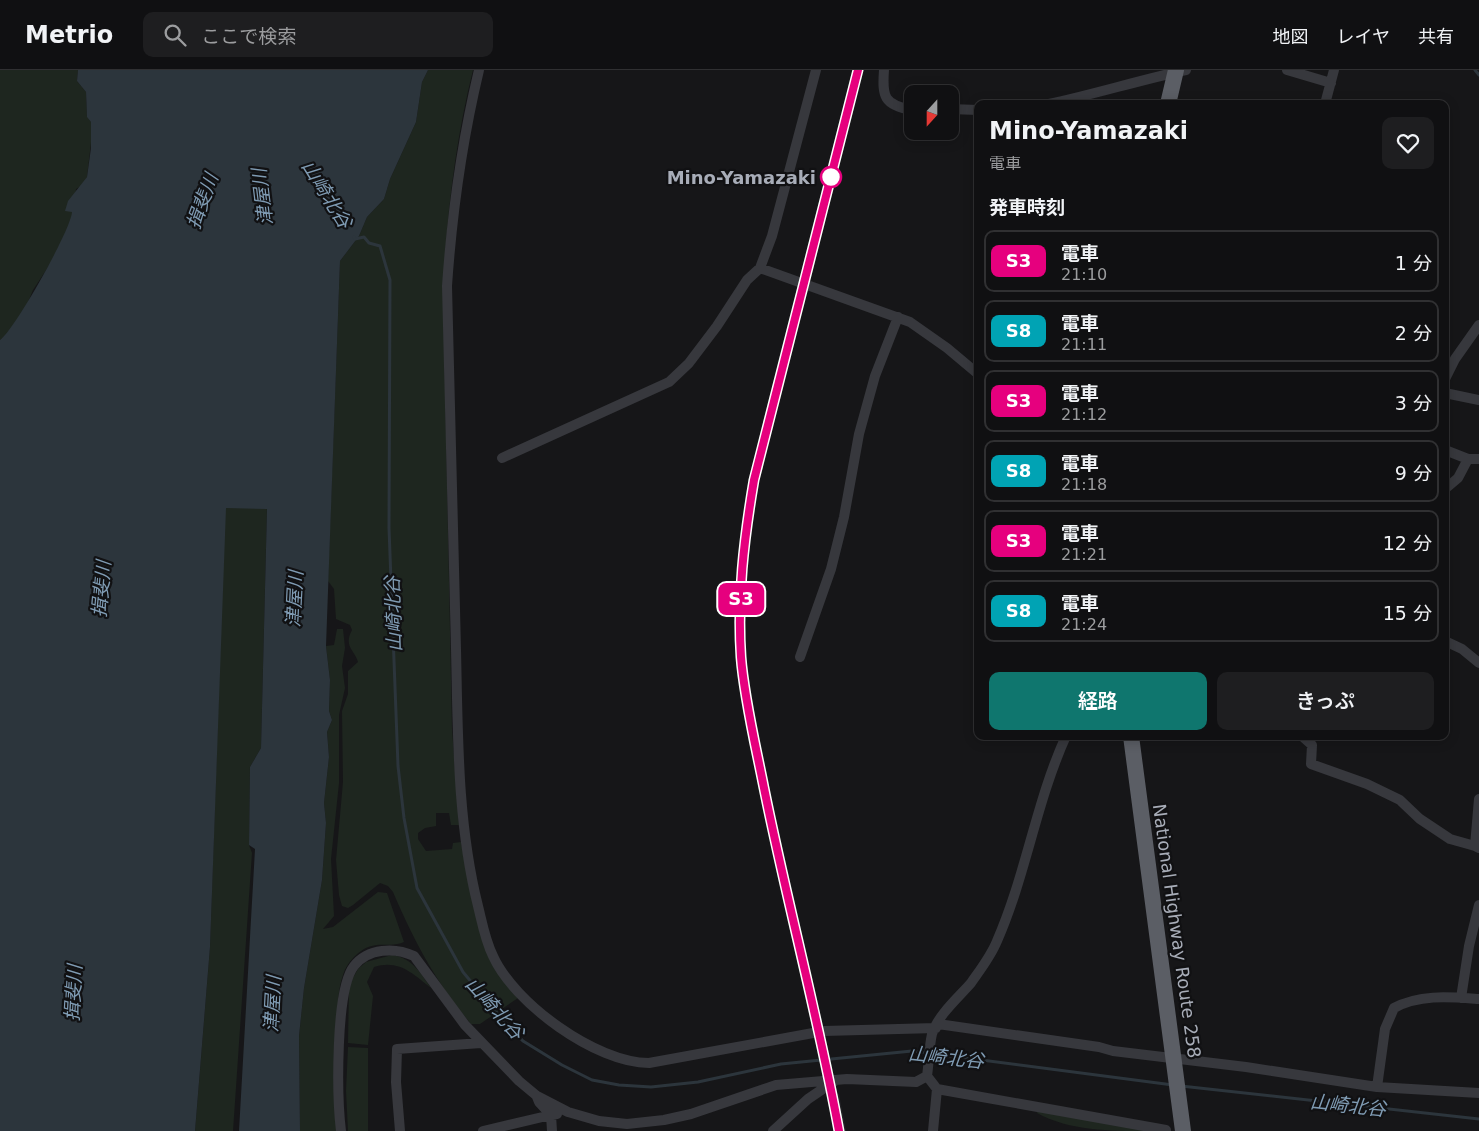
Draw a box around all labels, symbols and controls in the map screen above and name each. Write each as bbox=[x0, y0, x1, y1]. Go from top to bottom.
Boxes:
search box bbox=[143, 12, 493, 57]
text: Metrio bbox=[25, 21, 113, 49]
icon: search bbox=[161, 21, 189, 49]
text: ここで検索 bbox=[201, 25, 296, 47]
text: 地図 bbox=[1273, 26, 1309, 47]
text: レイヤ bbox=[1337, 26, 1390, 47]
text: 共有 bbox=[1418, 26, 1454, 47]
north arrow bbox=[904, 85, 959, 140]
map controls bbox=[904, 85, 959, 140]
text: Mino-Yamazaki bbox=[989, 117, 1188, 145]
button: heart bbox=[1382, 117, 1434, 169]
text: 電車 bbox=[989, 154, 1021, 173]
water label: 山崎北谷 bbox=[298, 156, 358, 234]
water label: 津屋川 bbox=[247, 165, 276, 227]
marker: Mino-Yamazaki bbox=[820, 166, 842, 188]
place label: Mino-Yamazaki bbox=[667, 167, 816, 188]
water label: 揖斐川 bbox=[182, 169, 223, 232]
text: 発車時刻 bbox=[989, 196, 1065, 218]
text: 電車 bbox=[1061, 242, 1099, 264]
text: S3 bbox=[1006, 250, 1031, 271]
text: 1 分 bbox=[1395, 252, 1432, 274]
text: 21:10 bbox=[1061, 265, 1107, 284]
text: 電車 bbox=[1061, 312, 1099, 334]
text: S8 bbox=[1006, 320, 1031, 341]
text: 2 分 bbox=[1395, 322, 1432, 344]
text: 21:11 bbox=[1061, 335, 1107, 354]
text: 電車 bbox=[1061, 382, 1099, 404]
text: S3 bbox=[1006, 390, 1031, 411]
text: 3 分 bbox=[1395, 392, 1432, 414]
text: 21:12 bbox=[1061, 405, 1107, 424]
text: 電車 bbox=[1061, 452, 1099, 474]
text: S8 bbox=[1006, 460, 1031, 481]
text: 9 分 bbox=[1395, 462, 1432, 484]
text: 21:18 bbox=[1061, 475, 1107, 494]
text: 電車 bbox=[1061, 522, 1099, 544]
text: S3 bbox=[1006, 530, 1031, 551]
text: 12 分 bbox=[1383, 532, 1432, 554]
text: 21:21 bbox=[1061, 545, 1107, 564]
water label: 揖斐川 bbox=[88, 558, 115, 618]
water label: 津屋川 bbox=[282, 568, 307, 628]
water label: 山崎北谷 bbox=[381, 574, 405, 652]
line badge: S3 bbox=[718, 583, 764, 615]
text: S3 bbox=[728, 588, 754, 609]
text: 電車 bbox=[1061, 592, 1099, 614]
text: S8 bbox=[1006, 600, 1031, 621]
text: 15 分 bbox=[1383, 602, 1432, 624]
text: 21:24 bbox=[1061, 615, 1107, 634]
button: 経路 bbox=[989, 672, 1207, 730]
button: きっぷ bbox=[1217, 672, 1434, 730]
street label: National Highway Route 258 bbox=[1149, 803, 1205, 1059]
water label: 揖斐川 bbox=[61, 962, 86, 1022]
water label: 山崎北谷 bbox=[461, 972, 530, 1045]
water label: 津屋川 bbox=[260, 973, 285, 1033]
water label: 山崎北谷 bbox=[907, 1042, 987, 1072]
water label: 山崎北谷 bbox=[1309, 1090, 1389, 1120]

